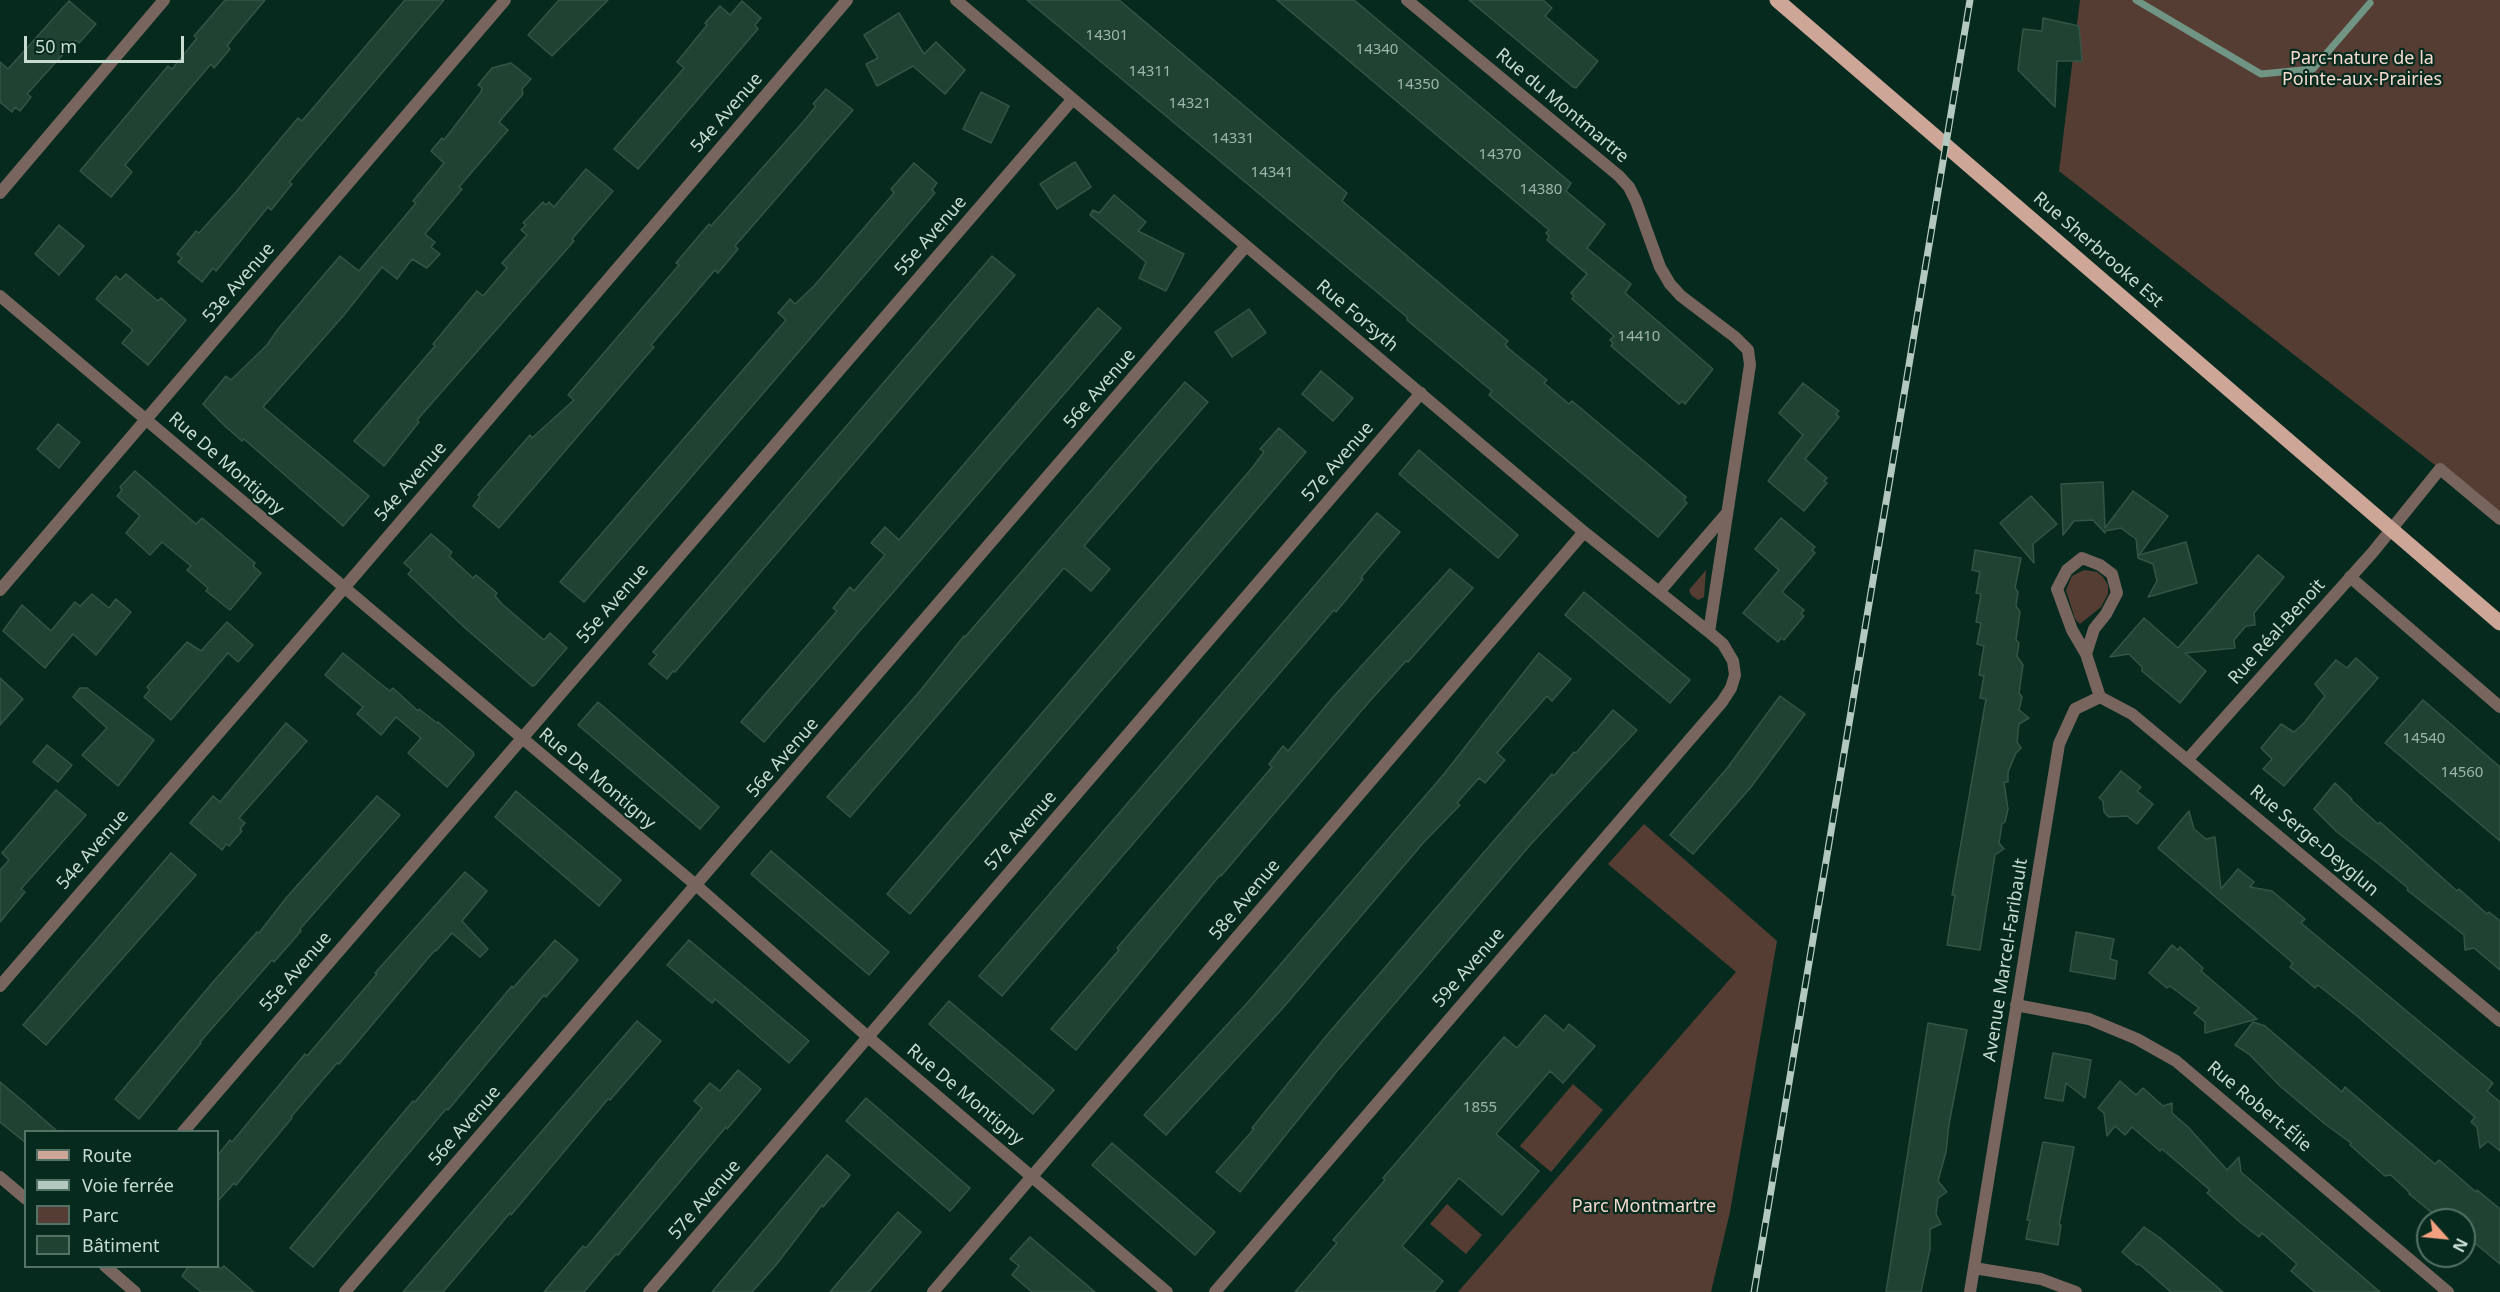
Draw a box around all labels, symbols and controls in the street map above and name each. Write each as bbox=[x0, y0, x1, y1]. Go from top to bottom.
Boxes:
scale bar bbox=[27, 24, 188, 62]
house number: 14301 bbox=[1086, 27, 1128, 45]
text: 50 m bbox=[35, 34, 77, 58]
house number: 14340 bbox=[1356, 41, 1398, 59]
street label: Rue du Montmartre bbox=[1491, 44, 1633, 168]
park label: Parc-nature de la Pointe-aux-Prairies bbox=[2282, 48, 2442, 90]
house number: 14311 bbox=[1129, 63, 1171, 81]
street label: 54e Avenue bbox=[686, 69, 768, 157]
house number: 14350 bbox=[1397, 76, 1439, 94]
house number: 14321 bbox=[1169, 95, 1211, 113]
house number: 14331 bbox=[1212, 130, 1254, 148]
house number: 14370 bbox=[1479, 146, 1521, 164]
house number: 14341 bbox=[1251, 164, 1293, 182]
house number: 14380 bbox=[1520, 181, 1562, 199]
street label: Rue Sherbrooke Est bbox=[2029, 188, 2167, 312]
street label: 55e Avenue bbox=[890, 192, 972, 280]
street label: 53e Avenue bbox=[198, 239, 280, 327]
street label: Rue Forsyth bbox=[1312, 276, 1402, 356]
house number: 14410 bbox=[1618, 328, 1660, 346]
street label: 56e Avenue bbox=[1059, 345, 1141, 433]
street label: Rue De Montigny bbox=[164, 408, 288, 520]
street label: 57e Avenue bbox=[1297, 418, 1379, 506]
street label: 54e Avenue bbox=[370, 438, 452, 526]
street label: 55e Avenue bbox=[572, 560, 654, 648]
street label: Rue Réal-Benoit bbox=[2224, 575, 2330, 689]
street label: 56e Avenue bbox=[742, 714, 824, 802]
street label: Rue De Montigny bbox=[534, 724, 660, 834]
house number: 14540 bbox=[2403, 730, 2445, 748]
house number: 14560 bbox=[2441, 764, 2483, 782]
street label: Rue Serge-Deyglun bbox=[2245, 781, 2383, 901]
street label: 57e Avenue bbox=[980, 787, 1062, 875]
street label: 54e Avenue bbox=[52, 806, 134, 894]
street label: 58e Avenue bbox=[1205, 855, 1285, 945]
street label: Avenue Marcel-Faribault bbox=[1979, 857, 2033, 1063]
street label: 59e Avenue bbox=[1428, 924, 1510, 1012]
street label: 55e Avenue bbox=[255, 928, 337, 1016]
street label: Rue De Montigny bbox=[902, 1040, 1028, 1150]
street label: Rue Robert-Élie bbox=[2202, 1057, 2316, 1157]
street label: 56e Avenue bbox=[424, 1082, 506, 1170]
house number: 1855 bbox=[1463, 1099, 1497, 1117]
legend bbox=[24, 1130, 219, 1268]
text: Route bbox=[82, 1143, 132, 1167]
street label: 57e Avenue bbox=[664, 1156, 746, 1244]
text: Voie ferrée bbox=[82, 1173, 174, 1197]
park label: Parc Montmartre bbox=[1572, 1196, 1716, 1218]
text: Parc bbox=[82, 1203, 119, 1227]
north arrow bbox=[2416, 1208, 2476, 1268]
text: Bâtiment bbox=[82, 1233, 160, 1257]
text: N bbox=[2448, 1234, 2473, 1256]

